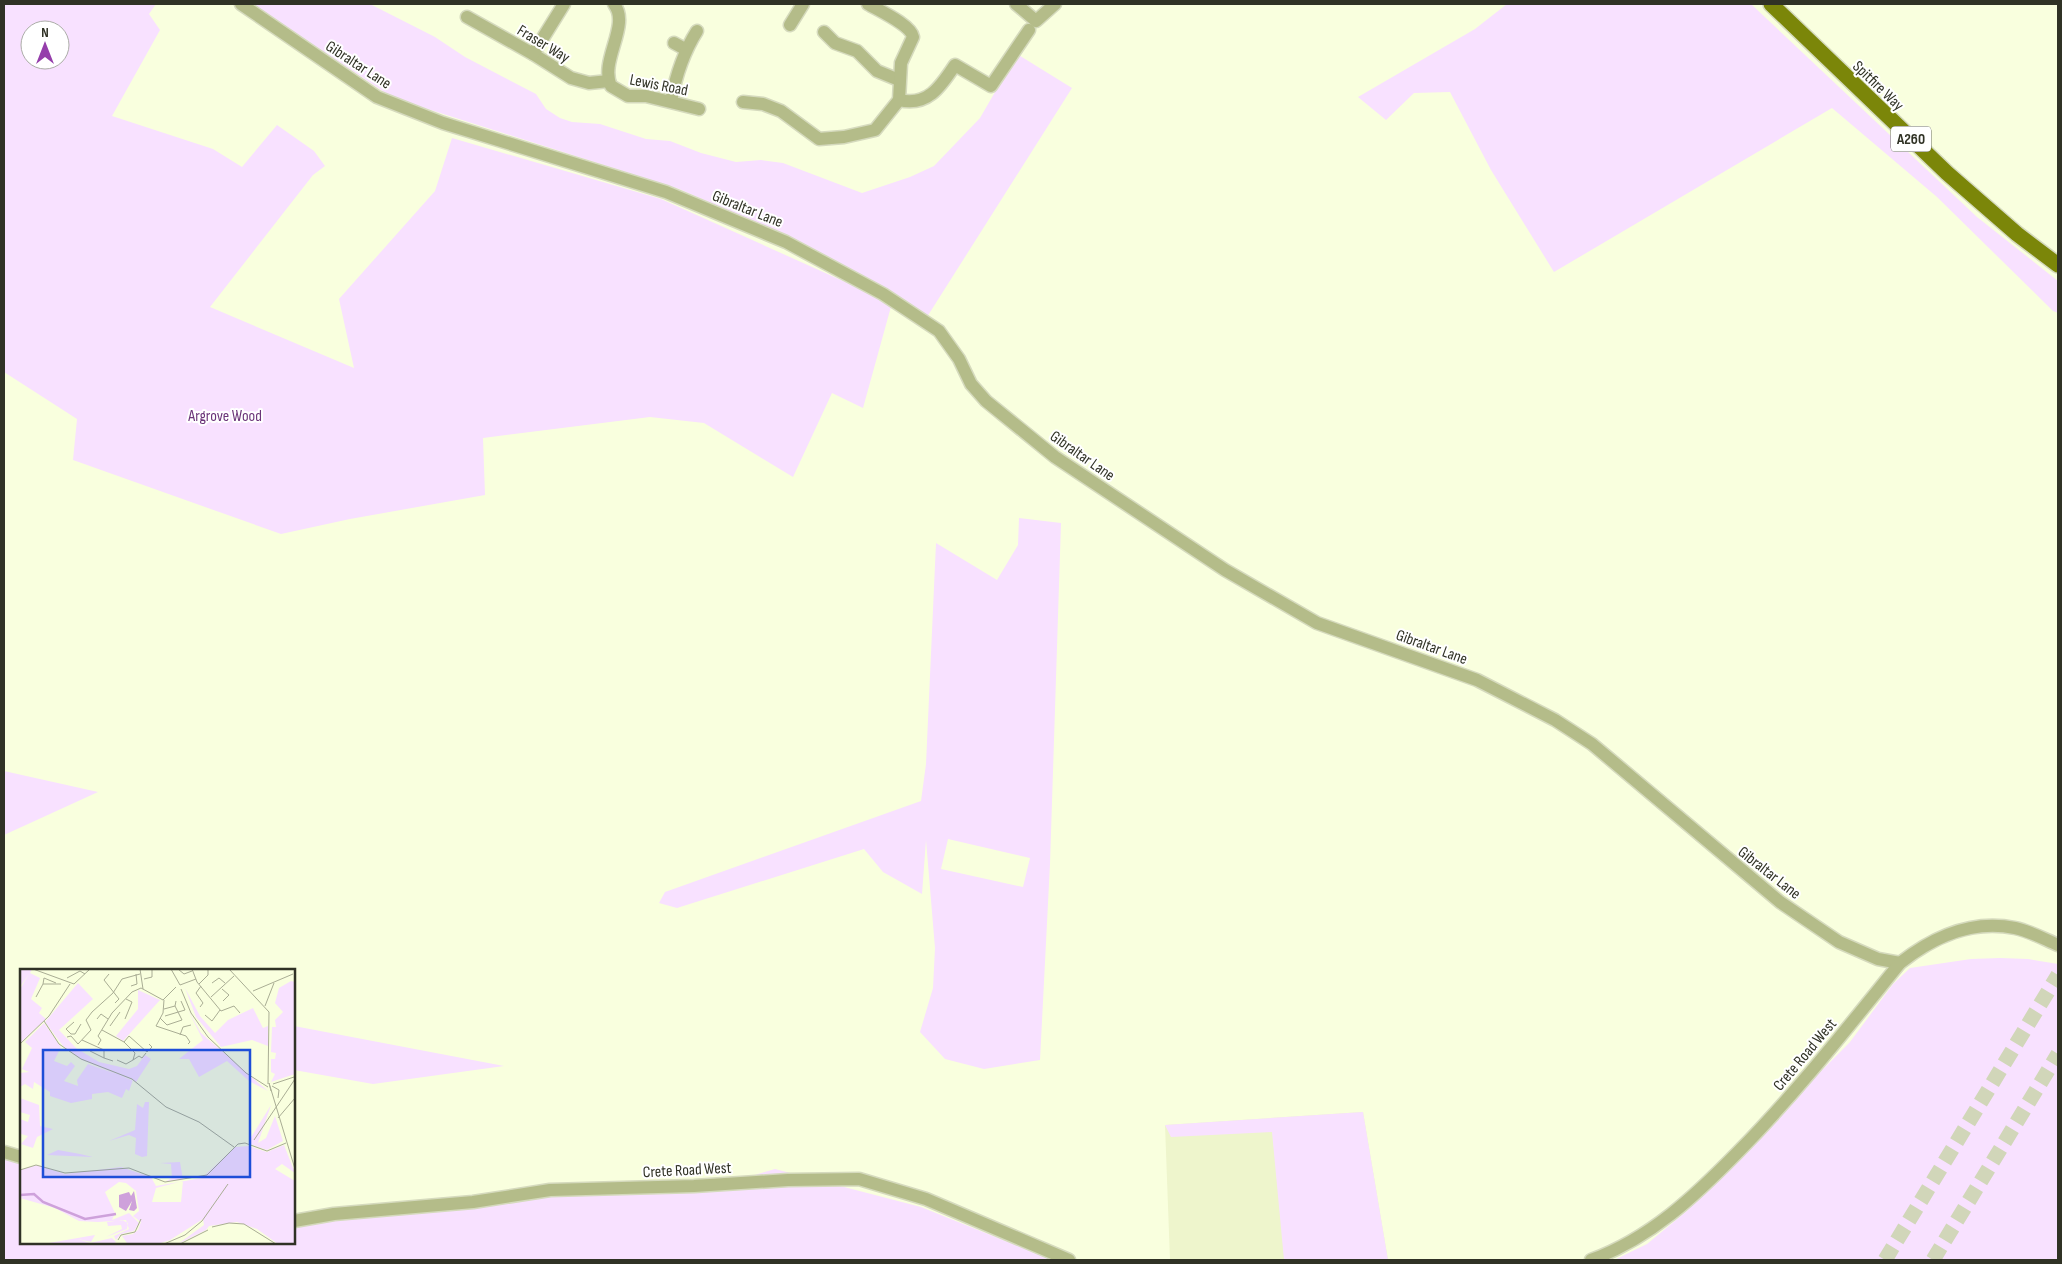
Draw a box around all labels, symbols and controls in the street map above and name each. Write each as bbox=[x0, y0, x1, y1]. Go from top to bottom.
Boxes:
north arrow bbox=[20, 20, 70, 70]
street label: Fraser Way bbox=[513, 21, 573, 67]
text: N bbox=[41, 24, 49, 41]
street label: Gibraltar Lane bbox=[322, 37, 395, 94]
street label: Spitfire Way bbox=[1848, 57, 1908, 115]
street label: Lewis Road bbox=[628, 71, 689, 100]
road number: A260 bbox=[1891, 126, 1931, 152]
street label: Gibraltar Lane bbox=[709, 187, 786, 232]
park label: Argrove Wood bbox=[187, 407, 262, 426]
street label: Gibraltar Lane bbox=[1046, 427, 1118, 485]
street label: Gibraltar Lane bbox=[1393, 626, 1470, 669]
street label: Gibraltar Lane bbox=[1734, 843, 1804, 904]
inset map bbox=[20, 969, 295, 1244]
street label: Crete Road West bbox=[1769, 1015, 1841, 1095]
street label: Crete Road West bbox=[642, 1159, 732, 1182]

